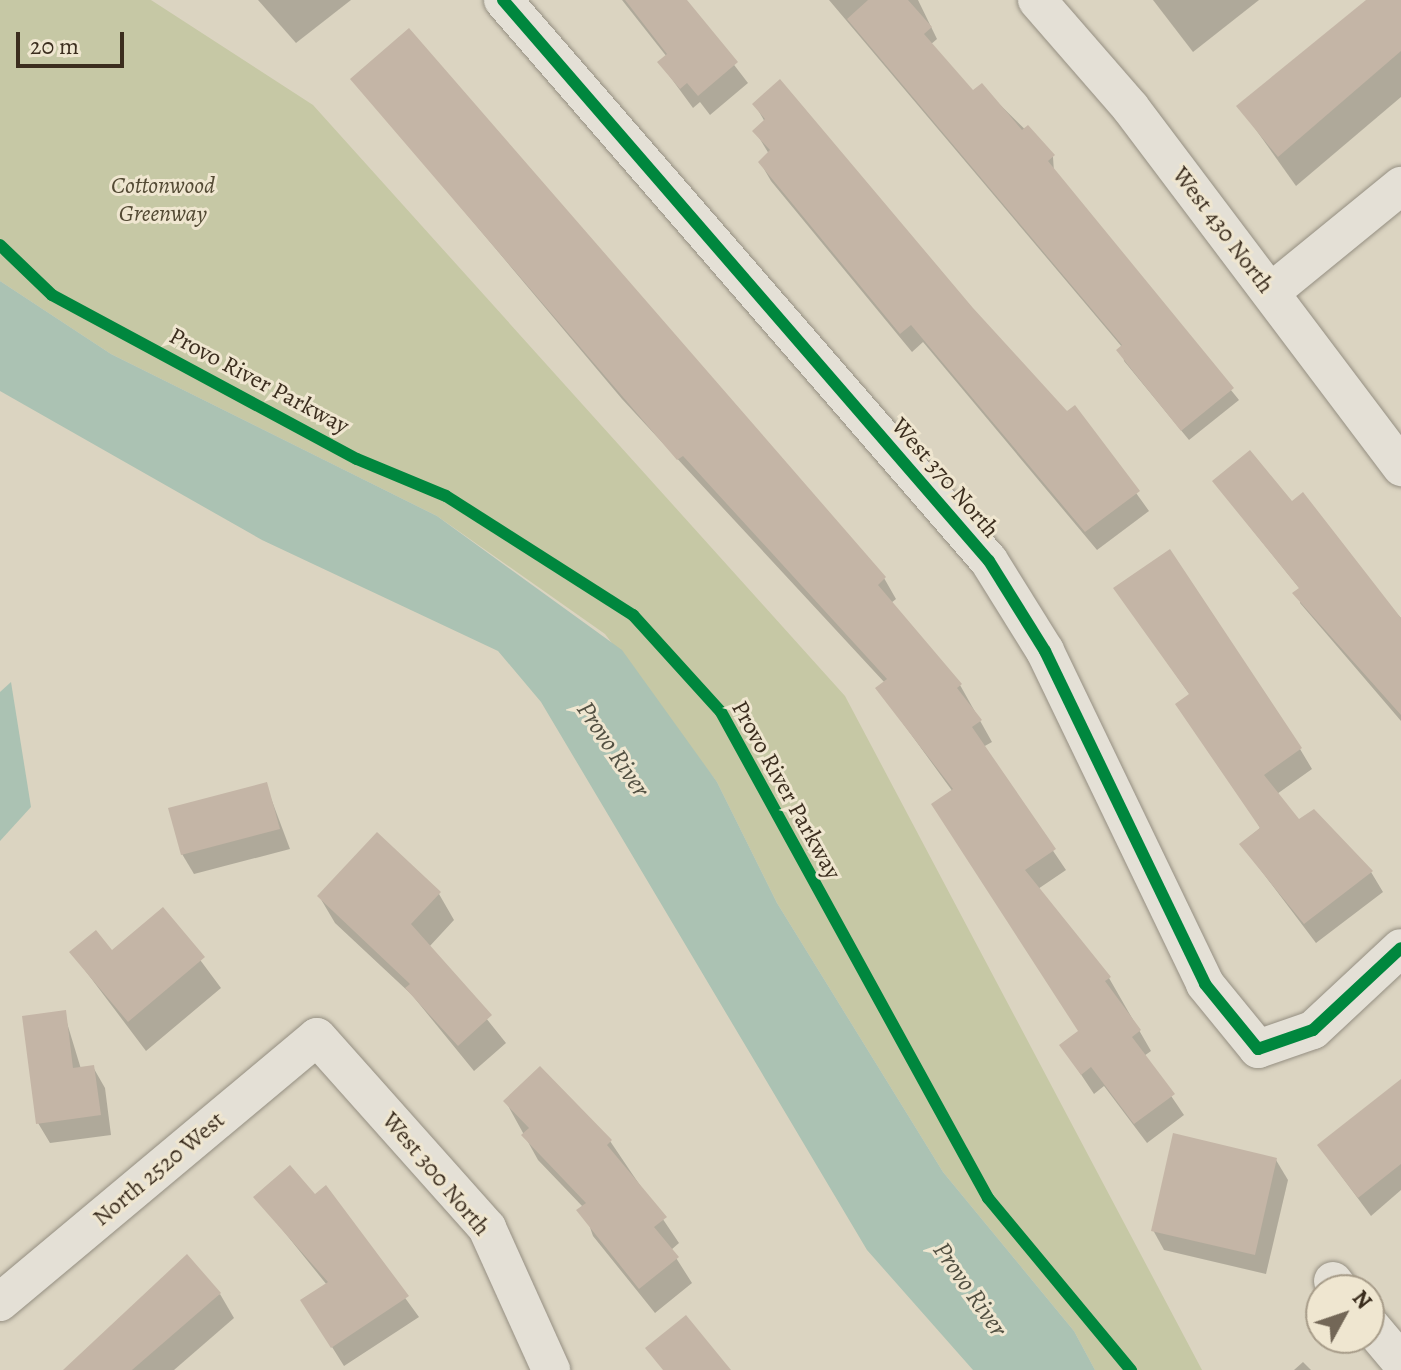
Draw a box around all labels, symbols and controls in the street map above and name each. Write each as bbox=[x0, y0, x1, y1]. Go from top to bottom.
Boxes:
scale bar bbox=[20, 16, 128, 66]
text: 20 m bbox=[30, 30, 79, 62]
street label: West 430 North bbox=[1166, 161, 1280, 299]
park label: Cottonwood Greenway bbox=[111, 172, 215, 228]
street label: Provo River Parkway bbox=[164, 321, 354, 441]
street label: West 370 North bbox=[885, 412, 1005, 544]
water label: Provo River bbox=[570, 695, 656, 803]
street label: Provo River Parkway bbox=[725, 696, 847, 884]
street label: North 2520 West bbox=[87, 1106, 231, 1232]
street label: West 300 North bbox=[376, 1106, 496, 1242]
water label: Provo River bbox=[926, 1236, 1014, 1342]
north arrow bbox=[1305, 1274, 1385, 1354]
text: N bbox=[1345, 1284, 1378, 1316]

